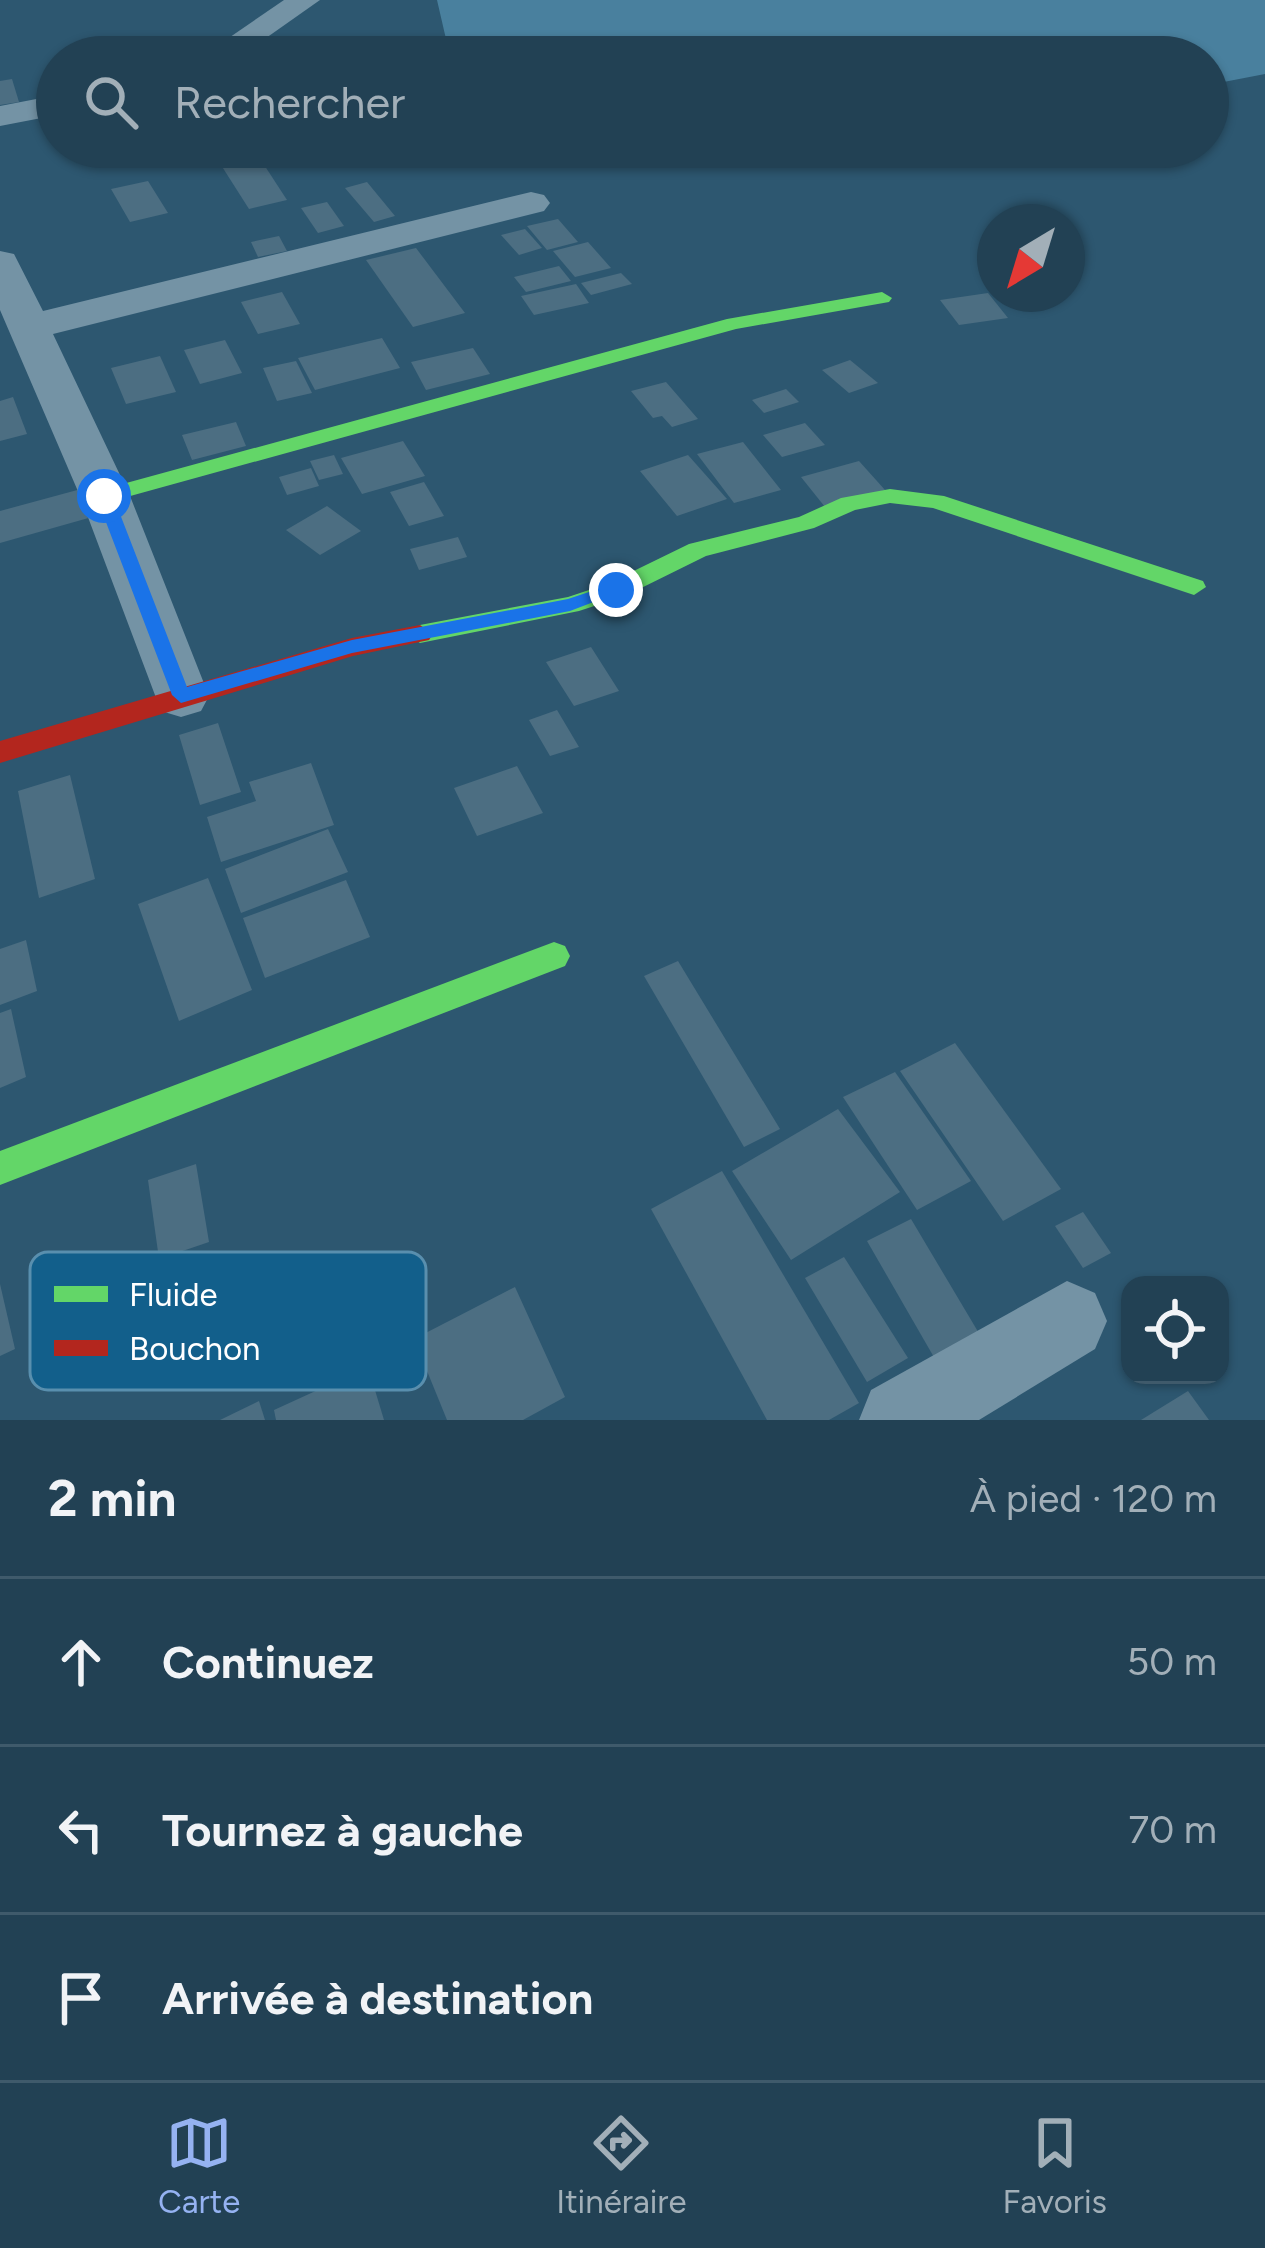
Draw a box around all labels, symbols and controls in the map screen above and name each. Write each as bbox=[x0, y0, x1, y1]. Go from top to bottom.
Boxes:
search box bbox=[36, 36, 1229, 168]
icon: search bbox=[78, 69, 144, 135]
text: Rechercher bbox=[174, 75, 405, 129]
north arrow bbox=[977, 204, 1085, 312]
route start bbox=[77, 469, 131, 523]
route end bbox=[589, 563, 643, 617]
legend bbox=[30, 1252, 426, 1390]
text: Fluide bbox=[129, 1275, 218, 1314]
map controls bbox=[1121, 1276, 1229, 1384]
button: locate bbox=[1121, 1276, 1229, 1384]
text: Bouchon bbox=[129, 1329, 261, 1368]
text: 2 min bbox=[48, 1468, 176, 1529]
text: À pied · 120 m bbox=[970, 1475, 1217, 1522]
icon: ahead bbox=[48, 1629, 114, 1695]
text: Continuez bbox=[162, 1635, 374, 1689]
text: 50 m bbox=[1127, 1638, 1217, 1685]
icon: left bbox=[48, 1797, 114, 1863]
text: Tournez à gauche bbox=[162, 1803, 523, 1857]
text: 70 m bbox=[1128, 1806, 1217, 1853]
icon: arrive bbox=[48, 1965, 114, 2031]
text: Arrivée à destination bbox=[162, 1971, 593, 2025]
tab: Carte bbox=[158, 2110, 240, 2221]
tab: Itinéraire bbox=[556, 2110, 687, 2221]
tab: Favoris bbox=[1003, 2110, 1107, 2221]

